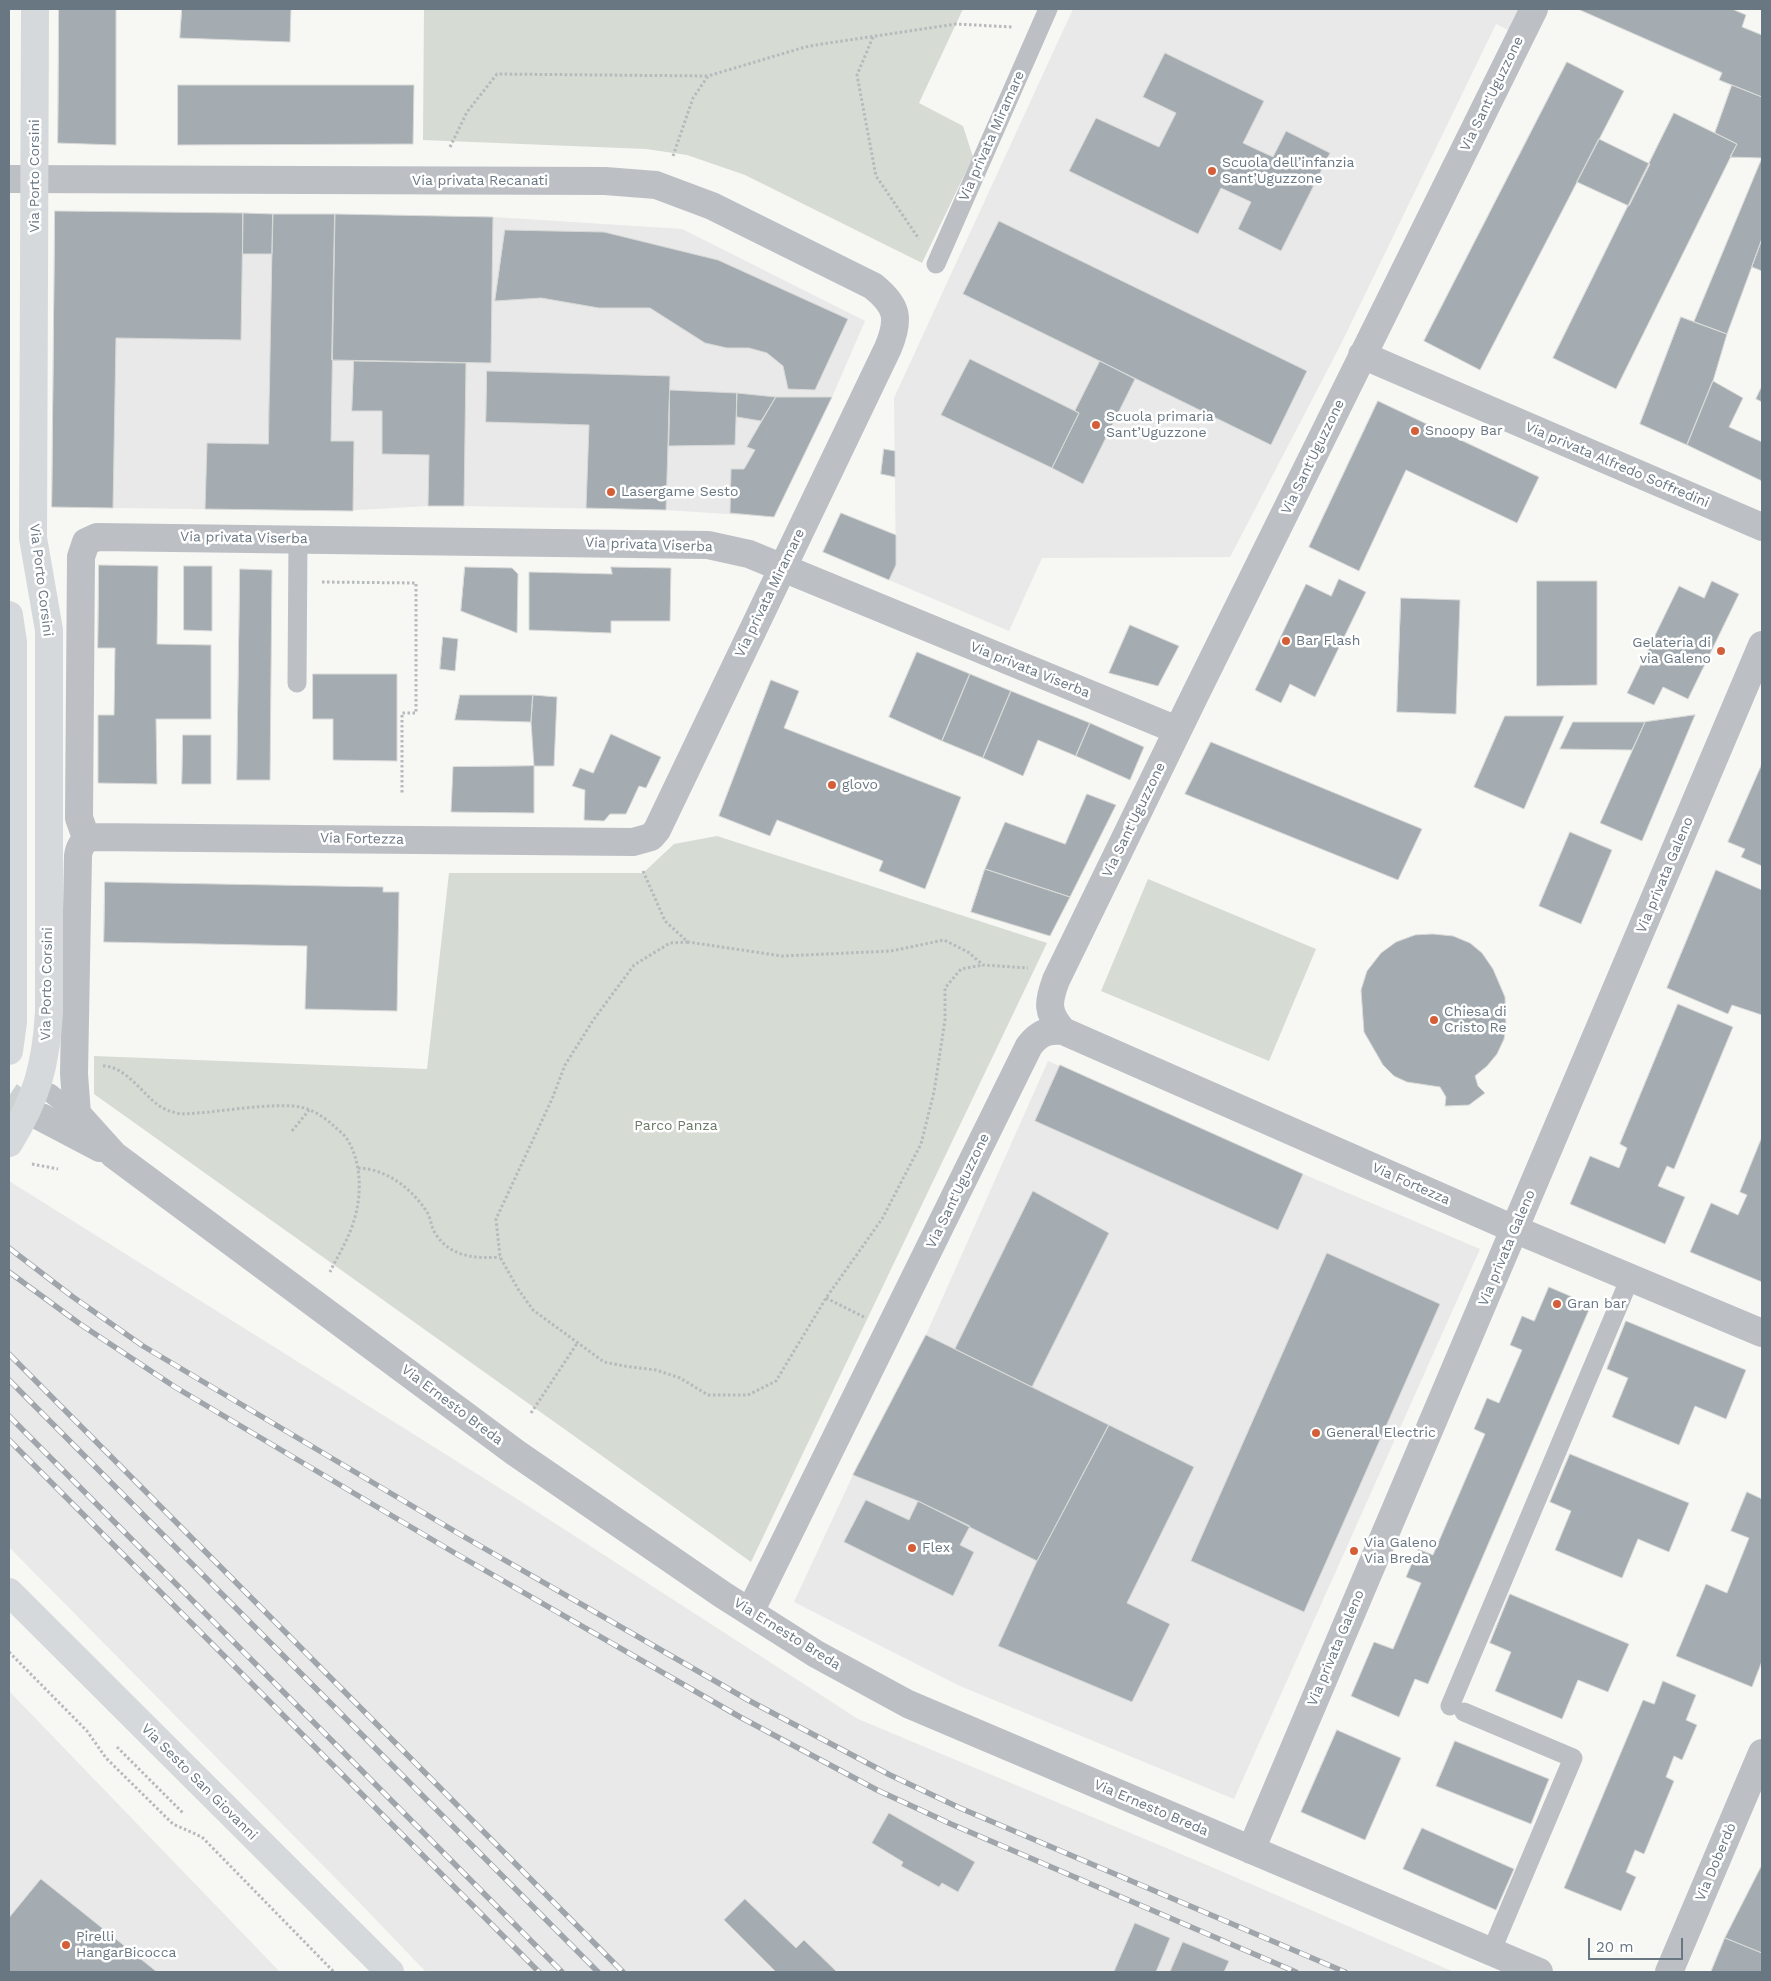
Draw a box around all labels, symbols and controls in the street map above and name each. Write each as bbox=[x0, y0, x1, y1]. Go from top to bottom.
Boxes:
street label: Via Sant'Uguzzone bbox=[1457, 34, 1527, 154]
street label: Via privata Miramare bbox=[956, 68, 1028, 204]
street label: Via Porto Corsini bbox=[27, 119, 43, 233]
place label: Scuola dell’infanzia Sant’Uguzzone bbox=[1222, 155, 1354, 188]
marker: Scuola dell’infanzia Sant’Uguzzone bbox=[1206, 165, 1218, 177]
street label: Via privata Recanati bbox=[412, 173, 548, 189]
street label: Via Sant'Uguzzone bbox=[1278, 397, 1348, 517]
place label: Scuola primaria Sant’Uguzzone bbox=[1106, 409, 1214, 442]
marker: Scuola primaria Sant’Uguzzone bbox=[1090, 419, 1102, 431]
street label: Via privata Alfredo Soffredini bbox=[1522, 419, 1712, 511]
place label: Snoopy Bar bbox=[1425, 423, 1503, 439]
marker: Snoopy Bar bbox=[1409, 425, 1421, 437]
place label: Lasergame Sesto bbox=[621, 484, 738, 500]
marker: Lasergame Sesto bbox=[605, 486, 617, 498]
street label: Via Porto Corsini bbox=[26, 523, 56, 637]
street label: Via privata Miramare bbox=[732, 526, 808, 660]
street label: Via privata Viserba bbox=[180, 528, 308, 548]
street label: Via privata Viserba bbox=[585, 534, 713, 556]
place label: Bar Flash bbox=[1296, 633, 1360, 649]
marker: Bar Flash bbox=[1280, 635, 1292, 647]
place label: Gelateria di via Galeno bbox=[1632, 635, 1711, 668]
street label: Via privata Viserba bbox=[968, 638, 1092, 702]
marker: Gelateria di via Galeno bbox=[1715, 645, 1727, 657]
street label: Via Sant'Uguzzone bbox=[1099, 760, 1169, 880]
place label: glovo bbox=[842, 777, 878, 793]
marker: glovo bbox=[826, 779, 838, 791]
street label: Via privata Galeno bbox=[1633, 814, 1697, 936]
street label: Via Fortezza bbox=[320, 830, 404, 848]
street label: Via Porto Corsini bbox=[38, 927, 56, 1041]
place label: Chiesa di Cristo Re bbox=[1444, 1004, 1507, 1036]
marker: Chiesa di Cristo Re bbox=[1428, 1014, 1440, 1026]
park label: Parco Panza bbox=[634, 1118, 718, 1134]
street label: Via Sant'Uguzzone bbox=[923, 1131, 993, 1251]
street label: Via Fortezza bbox=[1369, 1159, 1453, 1209]
street label: Via privata Galeno bbox=[1475, 1187, 1539, 1309]
place label: Gran bar bbox=[1567, 1296, 1626, 1312]
marker: Gran bar bbox=[1551, 1298, 1563, 1310]
street label: Via Ernesto Breda bbox=[398, 1361, 506, 1449]
place label: General Electric bbox=[1326, 1425, 1436, 1441]
marker: General Electric bbox=[1310, 1427, 1322, 1439]
place label: Via Galeno Via Breda bbox=[1364, 1535, 1437, 1568]
place label: Flex bbox=[922, 1540, 950, 1556]
marker: Flex bbox=[906, 1542, 918, 1554]
marker: Via Galeno Via Breda bbox=[1348, 1545, 1360, 1557]
street label: Via privata Galeno bbox=[1304, 1587, 1368, 1709]
street label: Via Ernesto Breda bbox=[731, 1594, 843, 1674]
street label: Via Sesto San Giovanni bbox=[137, 1720, 261, 1844]
street label: Via Ernesto Breda bbox=[1091, 1776, 1211, 1840]
street label: Via Doberdò bbox=[1692, 1820, 1740, 1904]
scale bar bbox=[1591, 1928, 1686, 1960]
place label: Pirelli HangarBicocca bbox=[76, 1929, 176, 1961]
text: 20 m bbox=[1596, 1938, 1634, 1956]
marker: Pirelli HangarBicocca bbox=[60, 1939, 72, 1951]

